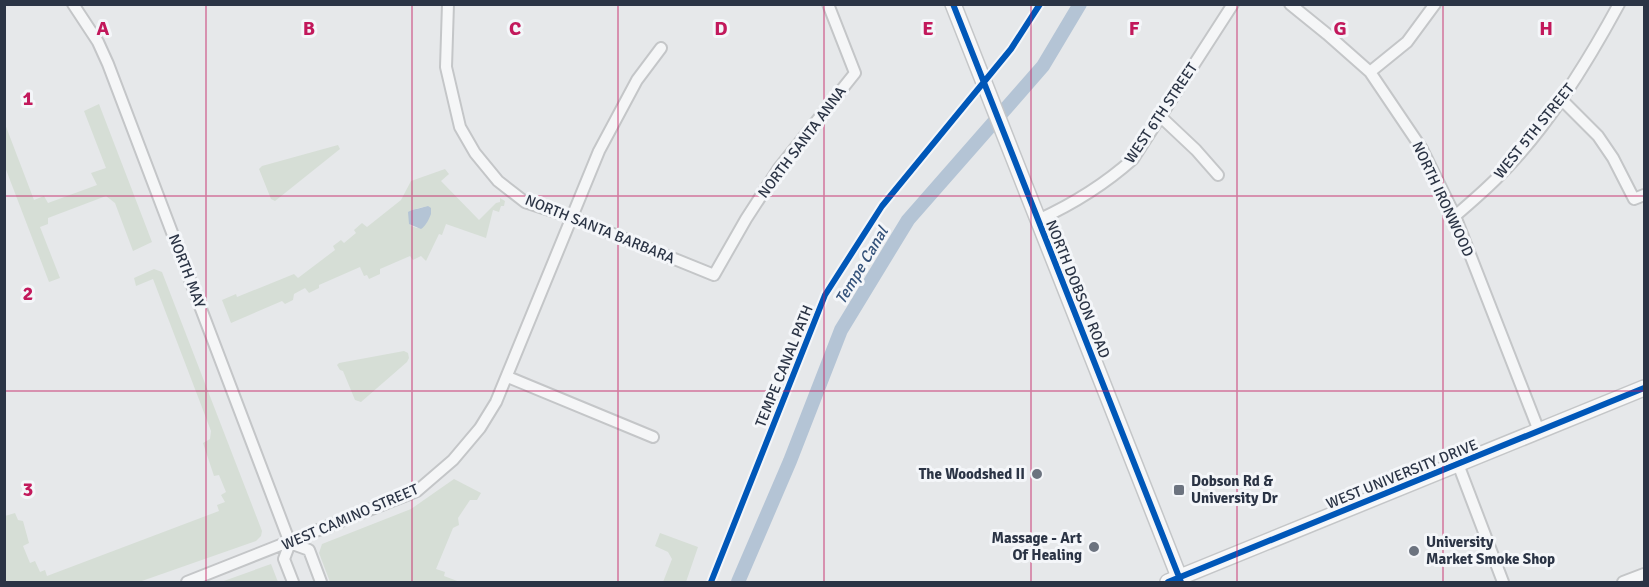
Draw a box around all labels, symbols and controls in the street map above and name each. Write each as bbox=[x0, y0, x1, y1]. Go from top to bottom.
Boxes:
text: A bbox=[97, 16, 110, 41]
text: B bbox=[303, 16, 315, 41]
text: C bbox=[509, 16, 521, 41]
text: D bbox=[714, 16, 728, 41]
text: E bbox=[922, 16, 934, 41]
text: F bbox=[1129, 16, 1140, 41]
text: G bbox=[1333, 16, 1347, 41]
text: H bbox=[1539, 16, 1553, 41]
street label: WEST 6TH STREET bbox=[1121, 59, 1202, 167]
street label: WEST 5TH STREET bbox=[1490, 79, 1578, 182]
street label: NORTH SANTA ANNA bbox=[754, 83, 850, 201]
text: 1 bbox=[23, 86, 34, 111]
street label: NORTH IRONWOOD bbox=[1408, 139, 1478, 259]
street label: NORTH SANTA BARBARA bbox=[522, 191, 678, 267]
street label: NORTH DOBSON ROAD bbox=[1042, 217, 1114, 361]
water label: Tempe Canal bbox=[831, 222, 893, 308]
street label: NORTH MAY bbox=[165, 231, 209, 311]
text: 2 bbox=[23, 281, 33, 306]
street label: TEMPE CANAL PATH bbox=[751, 302, 817, 430]
street label: WEST UNIVERSITY DRIVE bbox=[1324, 435, 1480, 513]
place label: The Woodshed II bbox=[919, 465, 1025, 483]
marker: The Woodshed II bbox=[1030, 467, 1044, 481]
place label: Dobson Rd & University Dr bbox=[1191, 472, 1278, 507]
text: 3 bbox=[23, 477, 33, 502]
street label: WEST CAMINO STREET bbox=[279, 480, 422, 554]
marker: Dobson Rd & University Dr bbox=[1172, 483, 1186, 497]
place label: Massage - Art Of Healing bbox=[991, 529, 1082, 564]
place label: University Market Smoke Shop bbox=[1426, 533, 1555, 568]
marker: Massage - Art Of Healing bbox=[1087, 540, 1101, 554]
marker: University Market Smoke Shop bbox=[1407, 544, 1421, 558]

